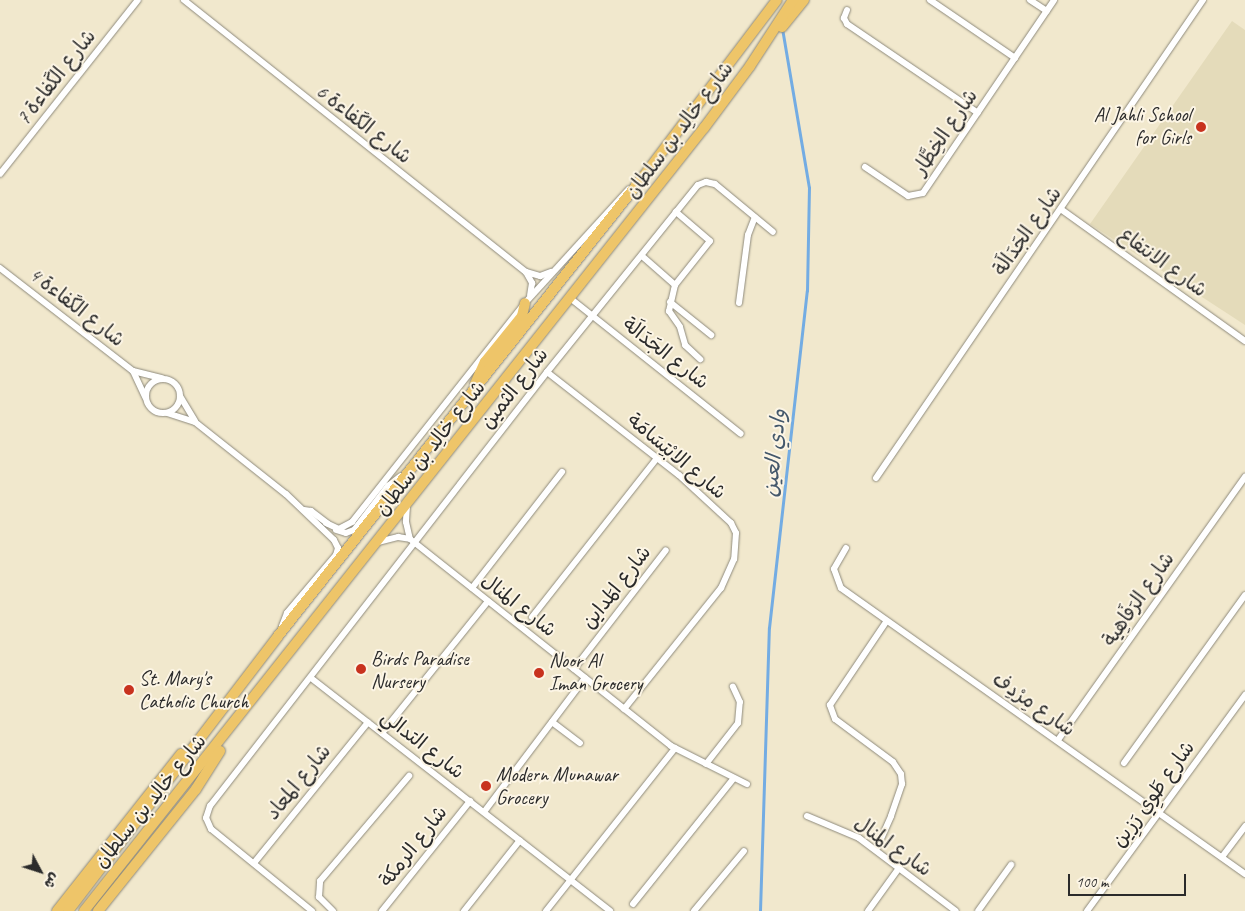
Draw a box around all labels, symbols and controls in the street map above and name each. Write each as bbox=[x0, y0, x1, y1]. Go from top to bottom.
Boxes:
street label: شارع الكَفاءة 7 bbox=[11, 24, 101, 130]
street label: شارع خالِد بن سلطان bbox=[620, 57, 738, 203]
street label: شارع الكَفاءة 6 bbox=[311, 79, 417, 169]
street label: شارع الخِطَّار bbox=[908, 84, 982, 180]
place label: Al Jahli School for Girls bbox=[1094, 103, 1191, 150]
marker: Al Jahli School for Girls bbox=[1195, 121, 1207, 133]
street label: شارع الجَدَالَة bbox=[988, 182, 1066, 280]
street label: شارع الانتفاع bbox=[1114, 222, 1212, 302]
street label: شارع الكَفاءة 4 bbox=[24, 262, 130, 352]
street label: شارع الجَدَالَة bbox=[618, 312, 714, 394]
street label: شارع الثمين bbox=[475, 343, 553, 433]
street label: شارع خالِد بن سلطان bbox=[370, 376, 490, 520]
street label: شارع الابْتِسَامَة bbox=[623, 408, 731, 504]
water label: وادي العين bbox=[757, 408, 791, 498]
street label: شارع المَداين bbox=[576, 541, 656, 633]
street label: شارع الرَفَاهِية bbox=[1097, 547, 1179, 651]
street label: شارع المنال bbox=[477, 568, 561, 642]
place label: Birds Paradise Nursery bbox=[371, 646, 469, 693]
place label: Noor Al Iman Grocery bbox=[549, 649, 642, 696]
marker: Birds Paradise Nursery bbox=[355, 663, 367, 675]
place label: St. Mary's Catholic Church bbox=[139, 666, 249, 713]
marker: Noor Al Iman Grocery bbox=[533, 667, 545, 679]
street label: شارع مِرْدِف bbox=[988, 667, 1080, 741]
marker: St. Mary's Catholic Church bbox=[123, 684, 135, 696]
street label: شارع التدالي bbox=[377, 704, 469, 784]
street label: شارع خالِد بن سلطان bbox=[89, 729, 211, 873]
street label: شارع طَوِي رَزِين bbox=[1106, 736, 1200, 852]
street label: شارع المعاد bbox=[260, 739, 336, 825]
place label: Modern Munawar Grocery bbox=[496, 762, 617, 809]
marker: Modern Munawar Grocery bbox=[480, 780, 492, 792]
street label: شارع الرمكة bbox=[374, 801, 452, 891]
street label: شارع المنال bbox=[850, 811, 936, 881]
north arrow bbox=[15, 846, 65, 896]
scale bar bbox=[1070, 864, 1188, 896]
text: ش bbox=[40, 870, 63, 892]
text: 100 m bbox=[1076, 873, 1108, 892]

